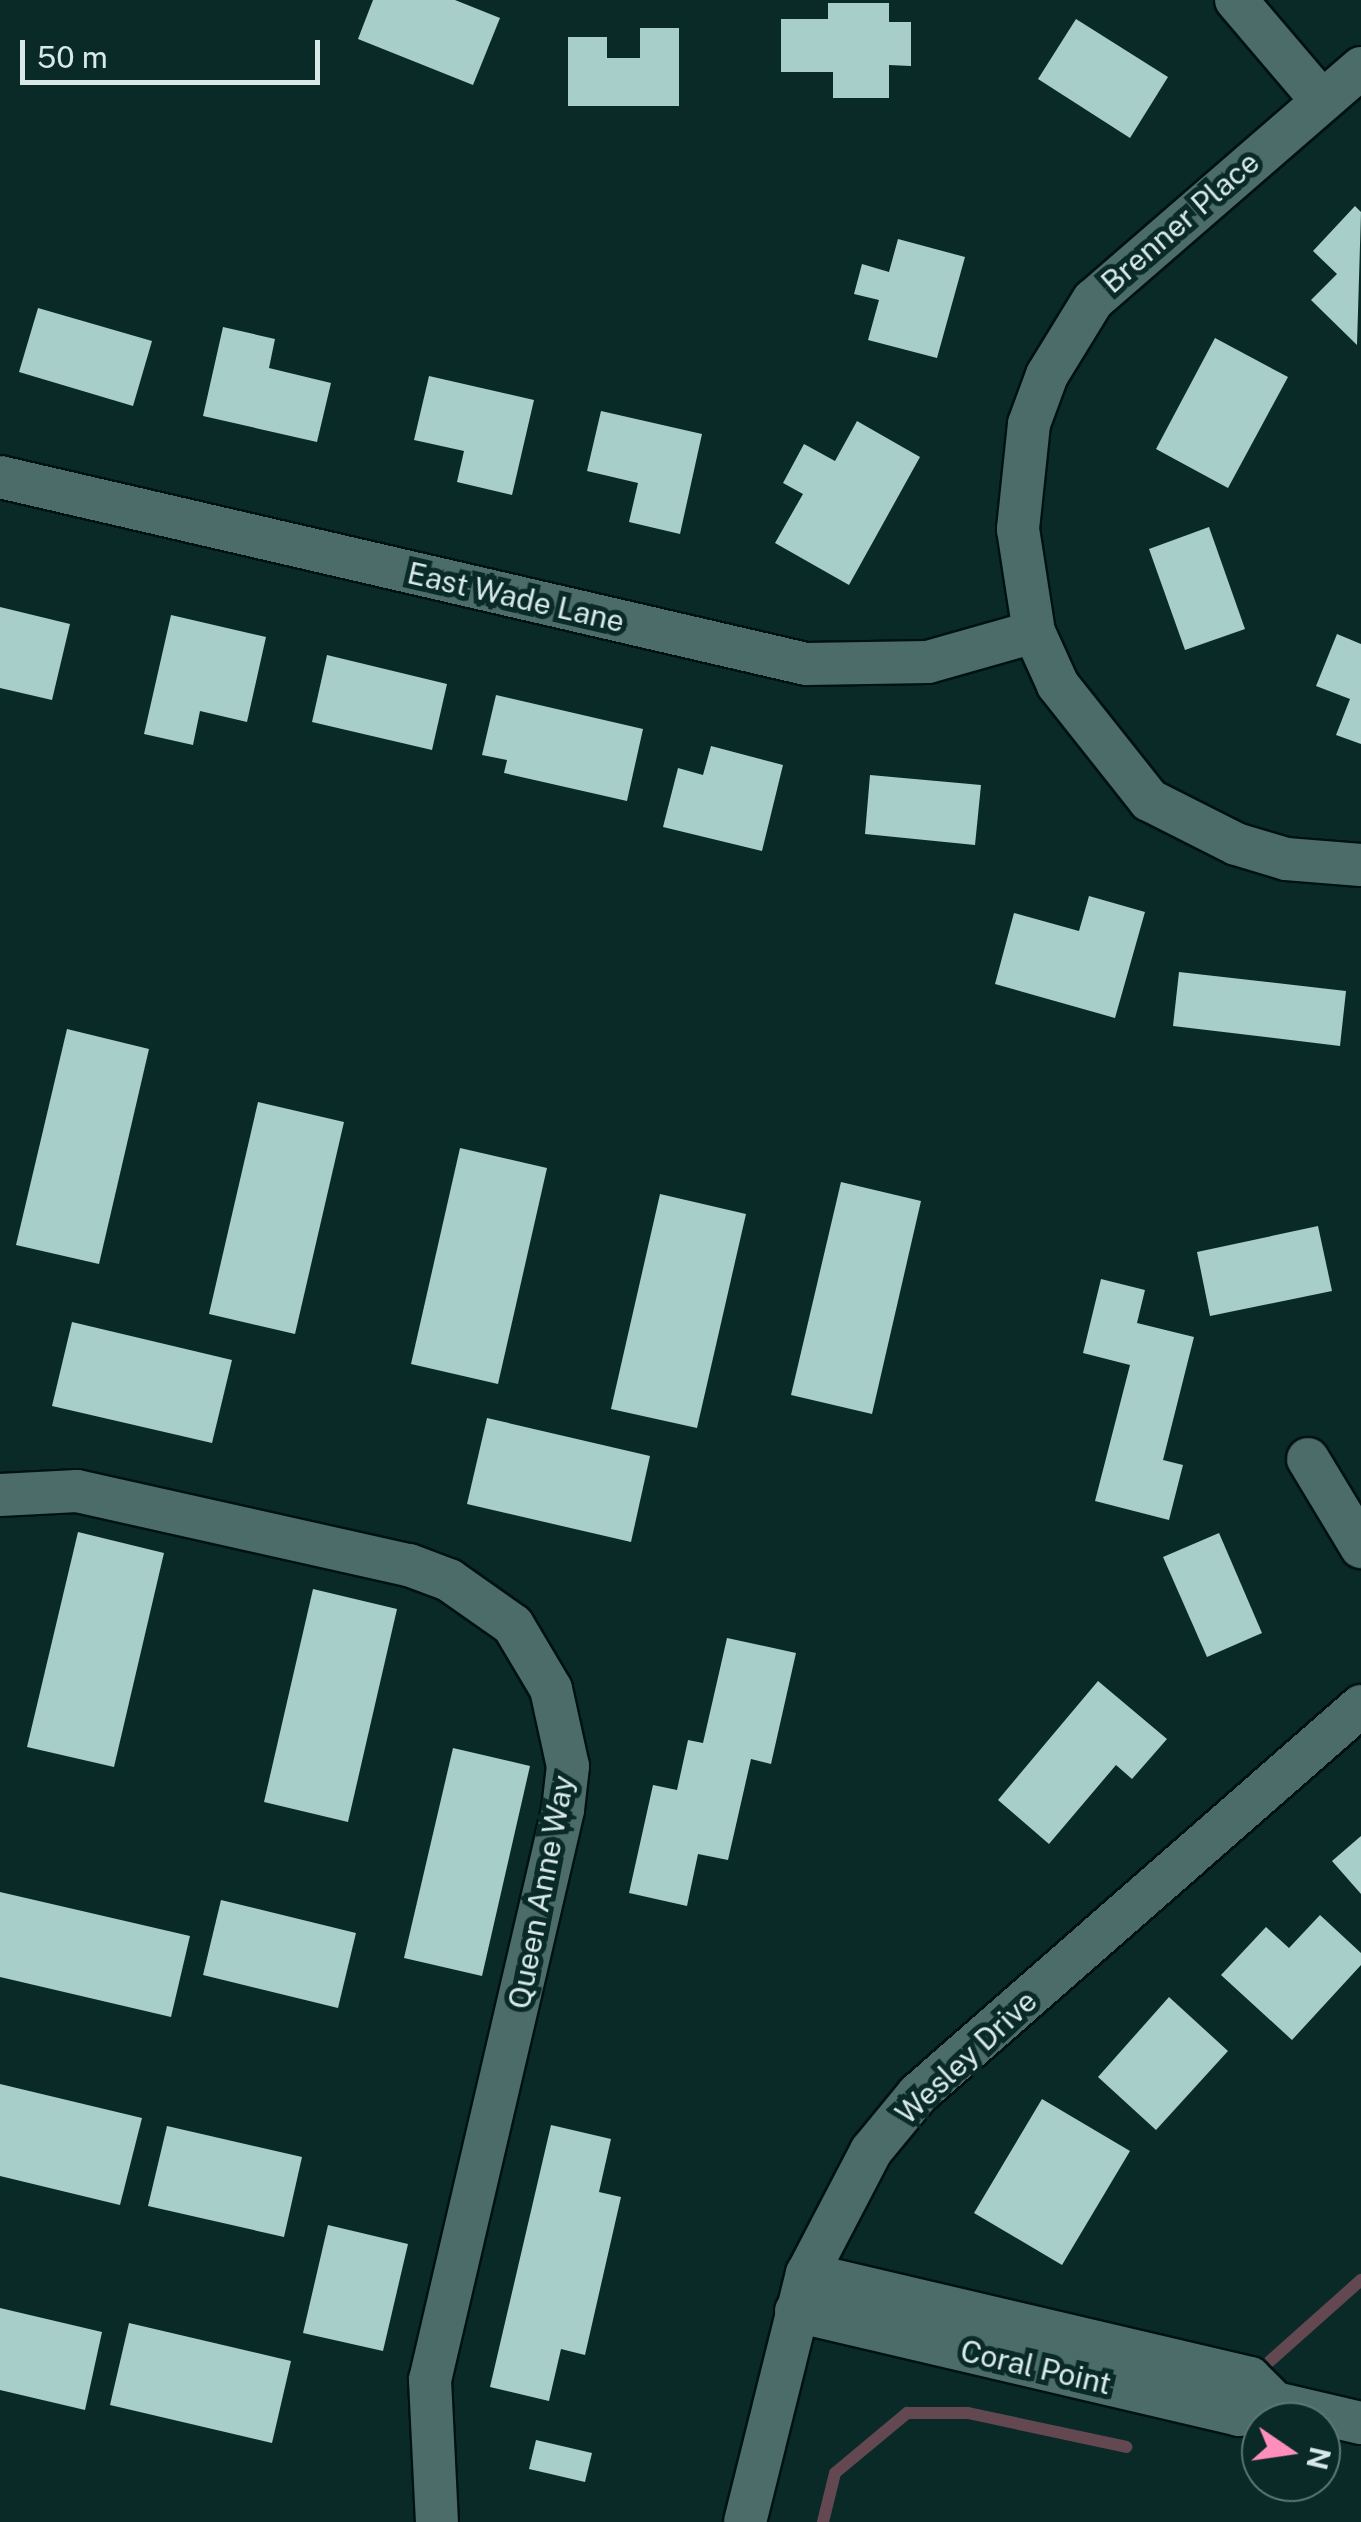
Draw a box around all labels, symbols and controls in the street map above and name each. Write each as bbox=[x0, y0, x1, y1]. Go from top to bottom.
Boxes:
scale bar bbox=[25, 20, 325, 82]
text: 50 m bbox=[37, 39, 108, 75]
street label: Brenner Place bbox=[1094, 144, 1266, 300]
street label: East Wade Lane bbox=[404, 554, 628, 640]
street label: Queen Anne Way bbox=[501, 1772, 581, 2012]
street label: Wesley Drive bbox=[888, 1983, 1044, 2131]
street label: Coral Point bbox=[957, 2332, 1115, 2402]
north arrow bbox=[1241, 2402, 1341, 2502]
text: N bbox=[1300, 2444, 1337, 2473]

